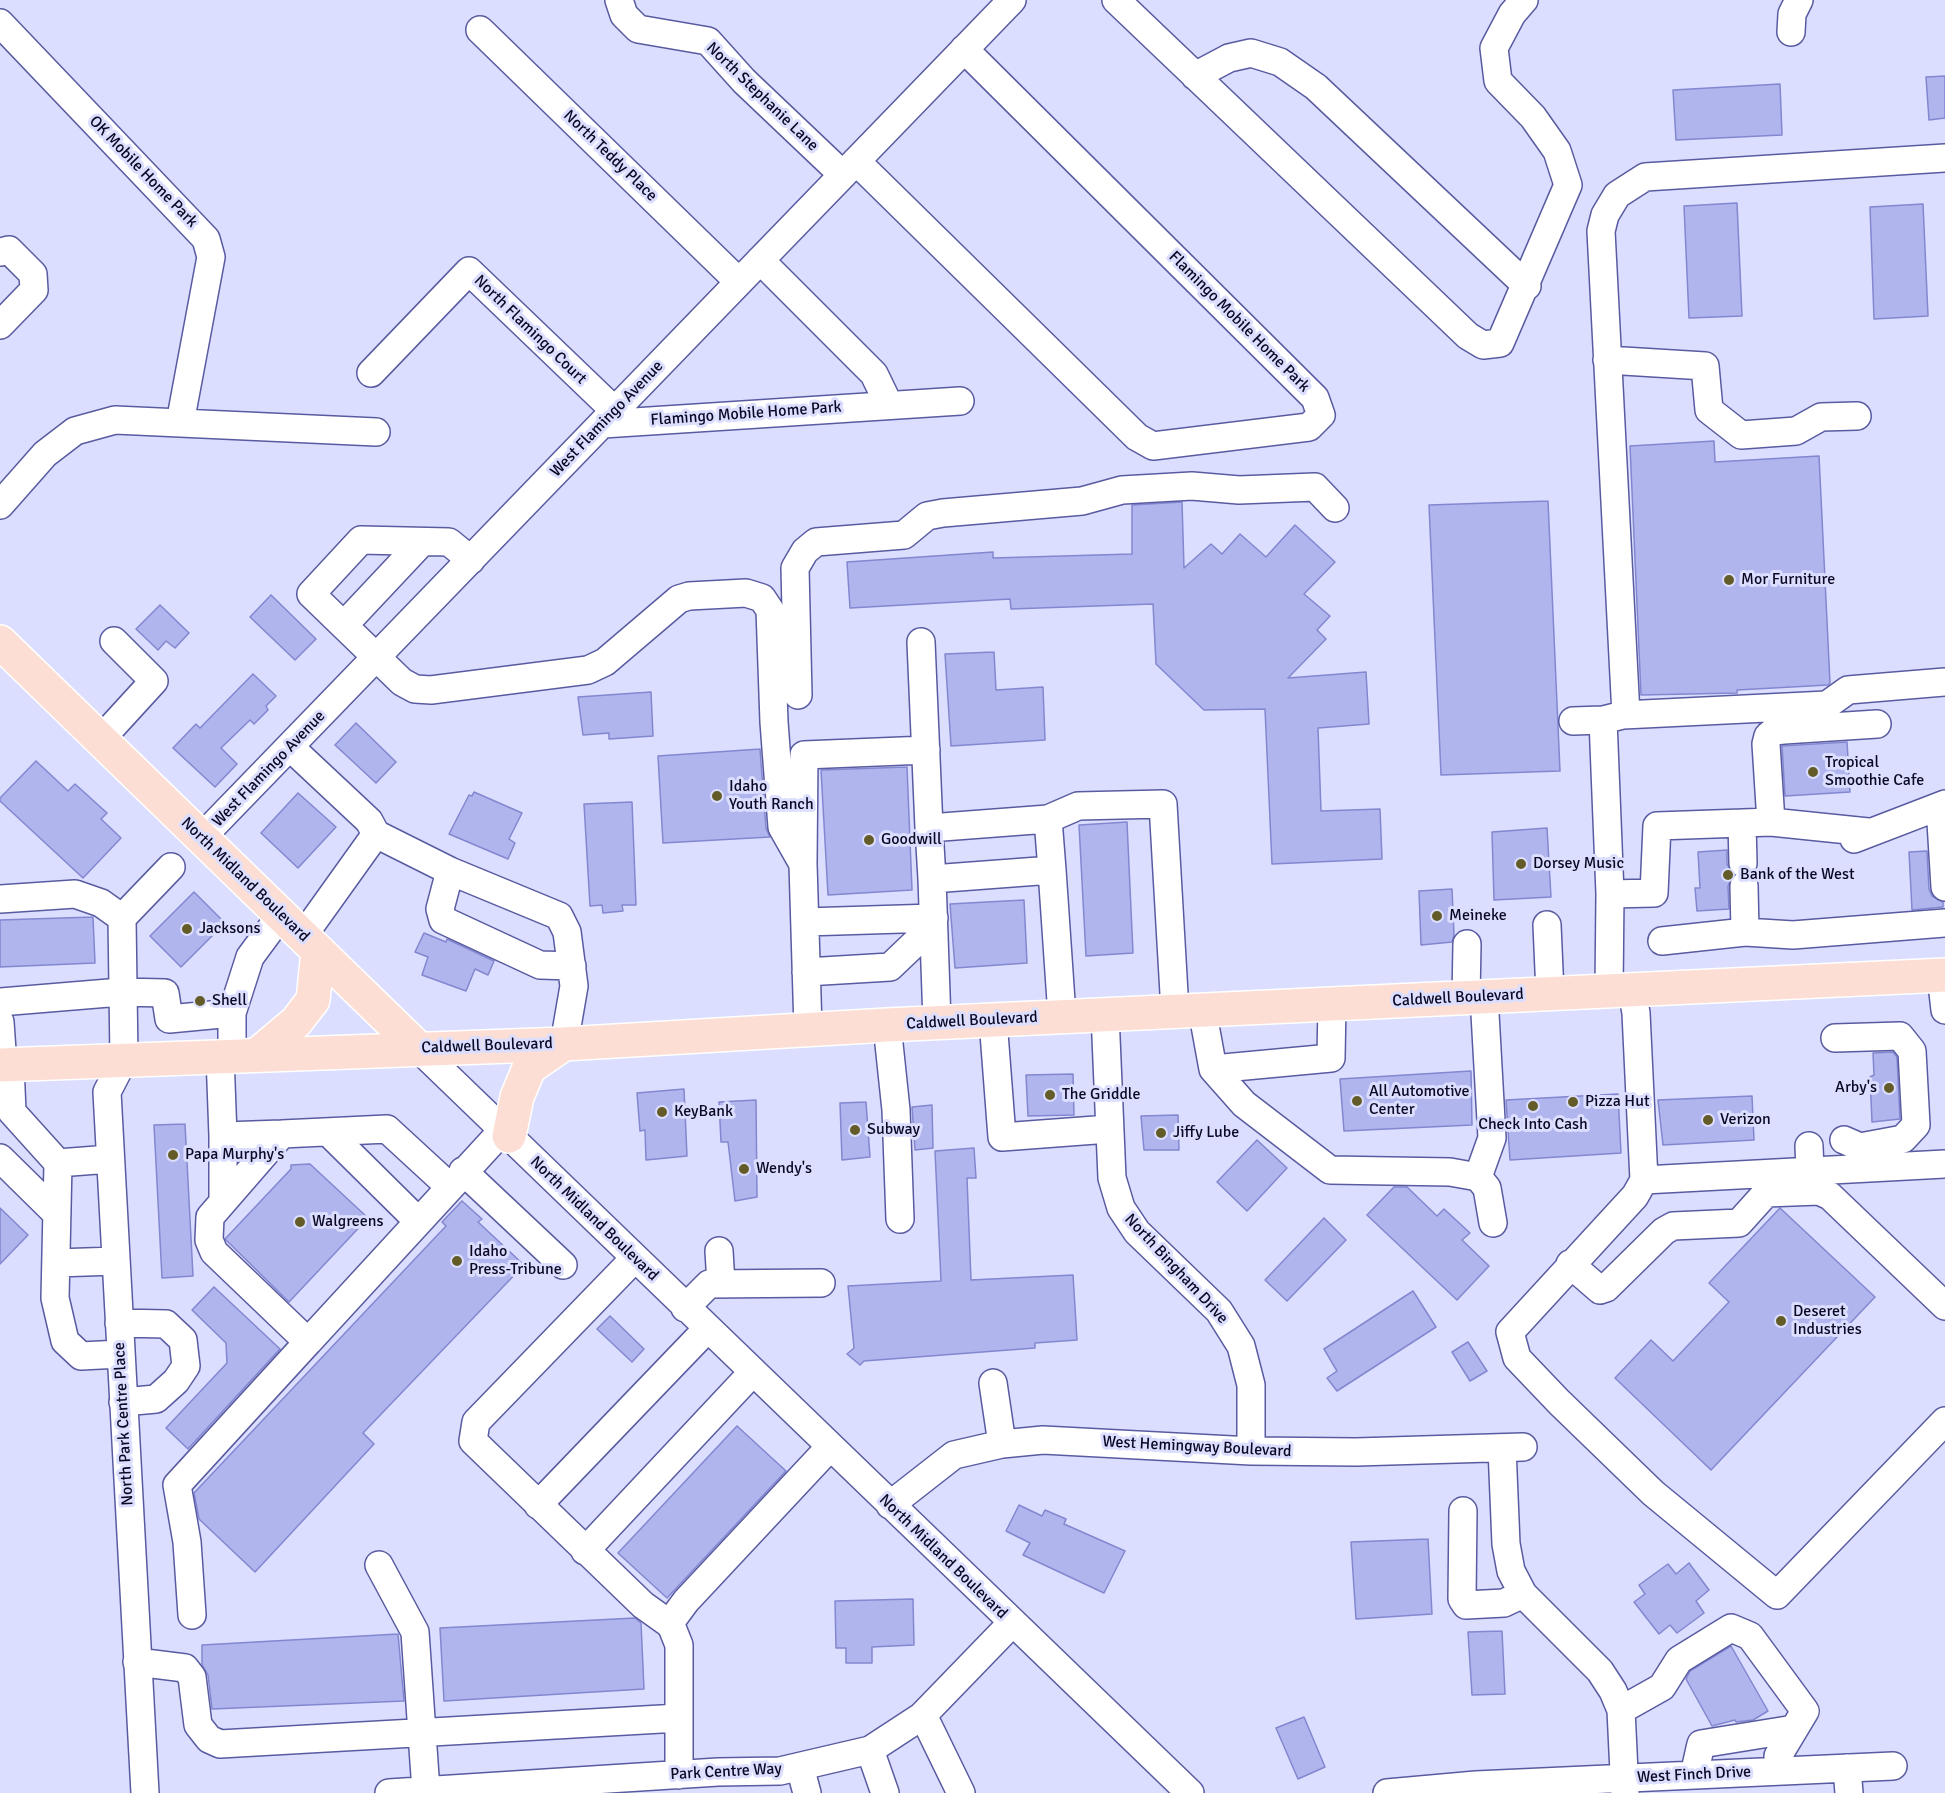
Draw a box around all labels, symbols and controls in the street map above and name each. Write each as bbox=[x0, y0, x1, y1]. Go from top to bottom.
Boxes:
street label: North Stephanie Lane bbox=[702, 39, 822, 155]
street label: North Teddy Place bbox=[559, 106, 661, 206]
street label: OK Mobile Home Park bbox=[85, 112, 201, 232]
street label: Flamingo Mobile Home Park bbox=[1165, 248, 1313, 396]
street label: North Flamingo Court bbox=[470, 271, 590, 389]
street label: West Flamingo Avenue bbox=[546, 357, 668, 481]
street label: Flamingo Mobile Home Park bbox=[650, 398, 842, 430]
place label: Mor Furniture bbox=[1741, 570, 1835, 590]
marker: Mor Furniture bbox=[1722, 573, 1736, 587]
street label: West Flamingo Avenue bbox=[208, 707, 330, 831]
place label: Tropical Smoothie Cafe bbox=[1825, 753, 1924, 791]
marker: Tropical Smoothie Cafe bbox=[1806, 765, 1820, 779]
place label: Idaho Youth Ranch bbox=[729, 777, 814, 815]
marker: Idaho Youth Ranch bbox=[710, 789, 724, 803]
street label: North Midland Boulevard bbox=[177, 814, 313, 946]
place label: Goodwill bbox=[881, 830, 942, 850]
marker: Goodwill bbox=[862, 833, 876, 847]
place label: Dorsey Music bbox=[1533, 854, 1624, 874]
marker: Dorsey Music bbox=[1514, 857, 1528, 871]
place label: Bank of the West bbox=[1740, 865, 1855, 885]
marker: Bank of the West bbox=[1721, 868, 1735, 882]
place label: Meineke bbox=[1449, 906, 1507, 926]
marker: Meineke bbox=[1430, 909, 1444, 923]
place label: Jacksons bbox=[199, 919, 260, 939]
marker: Jacksons bbox=[180, 922, 194, 936]
street label: Caldwell Boulevard bbox=[1392, 985, 1524, 1011]
place label: Shell bbox=[212, 991, 247, 1011]
marker: Shell bbox=[193, 994, 207, 1008]
street label: Caldwell Boulevard bbox=[906, 1008, 1038, 1034]
street label: Caldwell Boulevard bbox=[421, 1034, 553, 1058]
place label: Arby's bbox=[1835, 1078, 1877, 1098]
marker: Arby's bbox=[1882, 1081, 1896, 1095]
place label: All Automotive Center bbox=[1369, 1082, 1469, 1120]
place label: The Griddle bbox=[1062, 1085, 1140, 1105]
marker: The Griddle bbox=[1043, 1088, 1057, 1102]
place label: Pizza Hut bbox=[1585, 1092, 1649, 1112]
marker: All Automotive Center bbox=[1350, 1094, 1364, 1108]
marker: Pizza Hut bbox=[1566, 1095, 1580, 1109]
marker: Check Into Cash bbox=[1526, 1099, 1540, 1113]
place label: KeyBank bbox=[674, 1102, 733, 1122]
marker: KeyBank bbox=[655, 1105, 669, 1119]
place label: Verizon bbox=[1720, 1110, 1771, 1130]
marker: Verizon bbox=[1701, 1113, 1715, 1127]
place label: Check Into Cash bbox=[1478, 1115, 1588, 1135]
place label: Subway bbox=[867, 1120, 920, 1140]
marker: Subway bbox=[848, 1123, 862, 1137]
place label: Jiffy Lube bbox=[1173, 1123, 1239, 1143]
marker: Jiffy Lube bbox=[1154, 1126, 1168, 1140]
place label: Papa Murphy's bbox=[185, 1145, 284, 1165]
marker: Papa Murphy's bbox=[166, 1148, 180, 1162]
street label: North Midland Boulevard bbox=[526, 1153, 662, 1285]
place label: Wendy's bbox=[756, 1159, 812, 1179]
marker: Wendy's bbox=[737, 1162, 751, 1176]
street label: North Bingham Drive bbox=[1120, 1210, 1232, 1328]
place label: Walgreens bbox=[312, 1212, 384, 1232]
marker: Walgreens bbox=[293, 1215, 307, 1229]
place label: Idaho Press-Tribune bbox=[469, 1242, 562, 1280]
marker: Idaho Press-Tribune bbox=[450, 1254, 464, 1268]
place label: Deseret Industries bbox=[1793, 1302, 1862, 1340]
marker: Deseret Industries bbox=[1774, 1314, 1788, 1328]
street label: North Park Centre Place bbox=[110, 1342, 138, 1506]
street label: West Hemingway Boulevard bbox=[1102, 1432, 1292, 1462]
street label: North Midland Boulevard bbox=[875, 1491, 1011, 1623]
street label: Park Centre Way bbox=[670, 1759, 782, 1785]
street label: West Finch Drive bbox=[1637, 1762, 1751, 1788]

